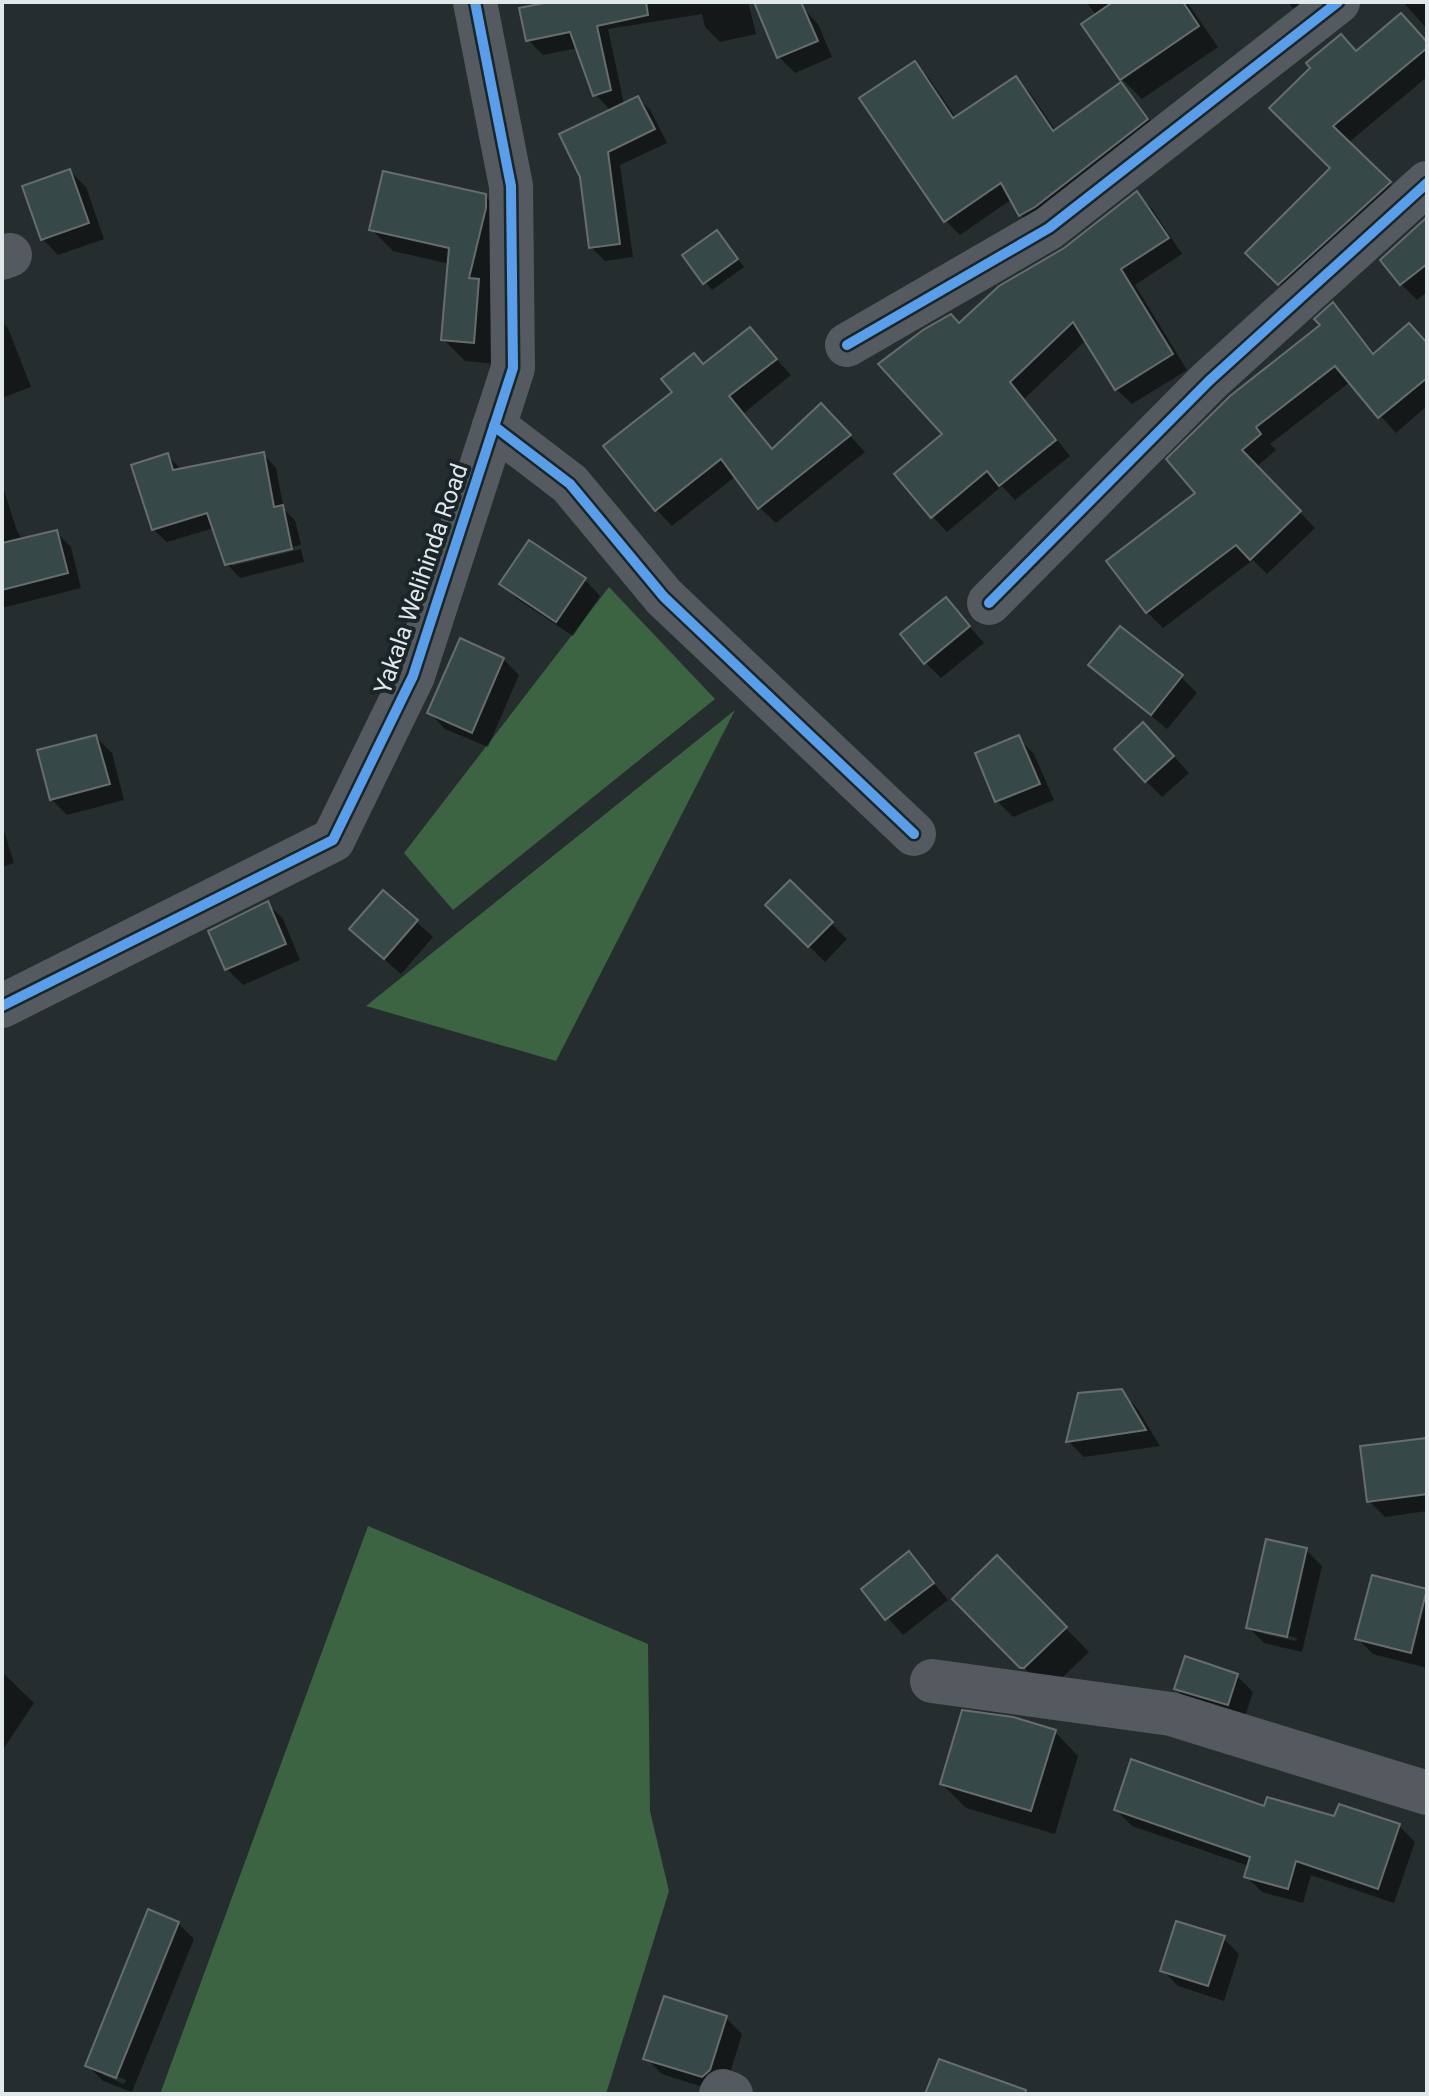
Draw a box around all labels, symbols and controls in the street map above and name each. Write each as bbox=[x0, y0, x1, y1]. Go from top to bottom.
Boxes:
street label: Yakala Welihinda Road bbox=[368, 460, 474, 698]

